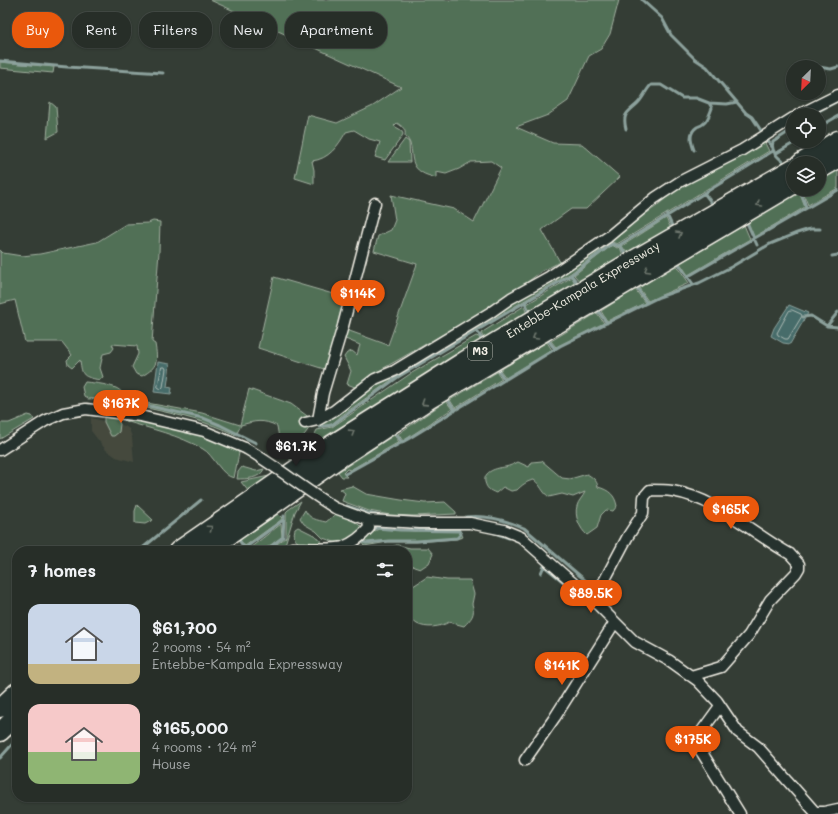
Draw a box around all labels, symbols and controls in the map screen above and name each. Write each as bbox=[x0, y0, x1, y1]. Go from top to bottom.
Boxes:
chip: Buy bbox=[12, 12, 64, 48]
chip: Rent bbox=[72, 12, 131, 48]
chip: Filters bbox=[139, 12, 212, 48]
chip: New bbox=[220, 12, 277, 48]
chip: Apartment bbox=[285, 12, 387, 48]
north arrow bbox=[786, 60, 826, 100]
map controls bbox=[786, 60, 826, 196]
button: locate bbox=[786, 108, 826, 148]
button: layers bbox=[786, 156, 826, 196]
one-way arrow bbox=[756, 200, 763, 207]
one-way arrow bbox=[675, 231, 682, 238]
street label: Entebbe-Kampala Expressway bbox=[503, 237, 662, 341]
one-way arrow bbox=[644, 266, 651, 273]
pin: $114K bbox=[330, 280, 386, 314]
text: $114K bbox=[340, 284, 376, 301]
one-way arrow bbox=[532, 332, 539, 339]
road number: M3 bbox=[468, 342, 492, 360]
pin: $167K bbox=[93, 390, 149, 424]
text: $167K bbox=[102, 394, 140, 411]
one-way arrow bbox=[421, 399, 428, 406]
one-way arrow bbox=[348, 429, 355, 437]
pin: $61.7K bbox=[263, 433, 329, 467]
text: $61.7K bbox=[275, 437, 317, 454]
pin: $165K bbox=[703, 496, 759, 530]
text: $165K bbox=[712, 500, 750, 517]
one-way arrow bbox=[205, 526, 212, 533]
text: 7 homes bbox=[28, 559, 96, 581]
icon: filters bbox=[374, 559, 396, 581]
pin: $89.5K bbox=[558, 580, 624, 614]
text: $89.5K bbox=[569, 584, 613, 601]
text: $61,700 bbox=[152, 616, 217, 638]
icon: home bbox=[60, 620, 108, 668]
text: 2 rooms · 54 m² bbox=[152, 638, 251, 655]
pin: $141K bbox=[534, 652, 590, 686]
text: Entebbe-Kampala Expressway bbox=[152, 655, 343, 672]
text: $141K bbox=[544, 656, 580, 673]
text: $165,000 bbox=[152, 716, 228, 738]
icon: home bbox=[60, 720, 108, 768]
pin: $175K bbox=[665, 726, 721, 760]
text: $175K bbox=[674, 730, 712, 747]
text: 4 rooms · 124 m² bbox=[152, 738, 257, 755]
text: House bbox=[152, 755, 190, 772]

